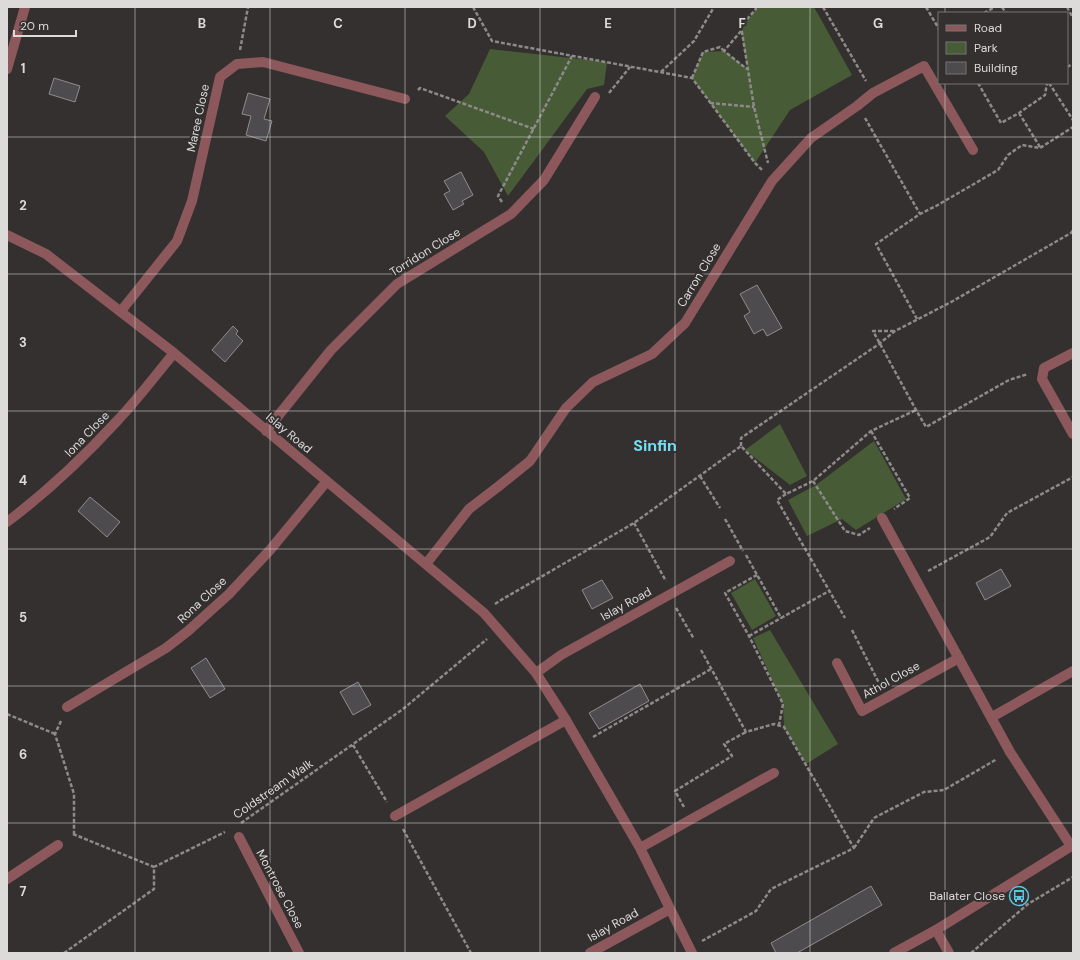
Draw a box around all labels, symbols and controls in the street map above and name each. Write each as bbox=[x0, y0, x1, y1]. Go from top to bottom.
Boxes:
scale bar bbox=[14, 12, 76, 38]
legend bbox=[938, 12, 1068, 84]
text: B bbox=[198, 15, 206, 32]
text: C bbox=[333, 15, 343, 32]
text: D bbox=[467, 15, 477, 32]
text: E bbox=[604, 15, 612, 32]
text: F bbox=[738, 15, 746, 32]
text: G bbox=[873, 15, 883, 32]
text: 20 m bbox=[20, 18, 49, 34]
text: Road bbox=[974, 20, 1002, 36]
text: Park bbox=[974, 40, 998, 56]
text: 1 bbox=[21, 60, 25, 77]
text: Building bbox=[974, 60, 1018, 76]
street label: Maree Close bbox=[183, 82, 213, 153]
text: 2 bbox=[19, 197, 27, 214]
street label: Torridon Close bbox=[387, 224, 464, 280]
street label: Carron Close bbox=[674, 240, 725, 310]
text: 3 bbox=[19, 334, 27, 351]
street label: Iona Close bbox=[61, 408, 113, 460]
street label: Islay Road bbox=[263, 409, 315, 457]
district label: Sinfin bbox=[633, 435, 677, 456]
text: 4 bbox=[19, 472, 27, 489]
street label: Rona Close bbox=[174, 573, 230, 627]
street label: Islay Road bbox=[598, 584, 654, 624]
text: 5 bbox=[19, 609, 27, 626]
street label: Athol Close bbox=[859, 658, 923, 702]
text: 6 bbox=[19, 746, 27, 763]
street label: Coldstream Walk bbox=[230, 755, 316, 823]
street label: Montrose Close bbox=[252, 847, 308, 931]
text: 7 bbox=[20, 883, 27, 900]
bus stop icon: Ballater Close bbox=[1008, 885, 1030, 907]
place label: Ballater Close bbox=[929, 888, 1005, 904]
street label: Islay Road bbox=[585, 905, 641, 945]

